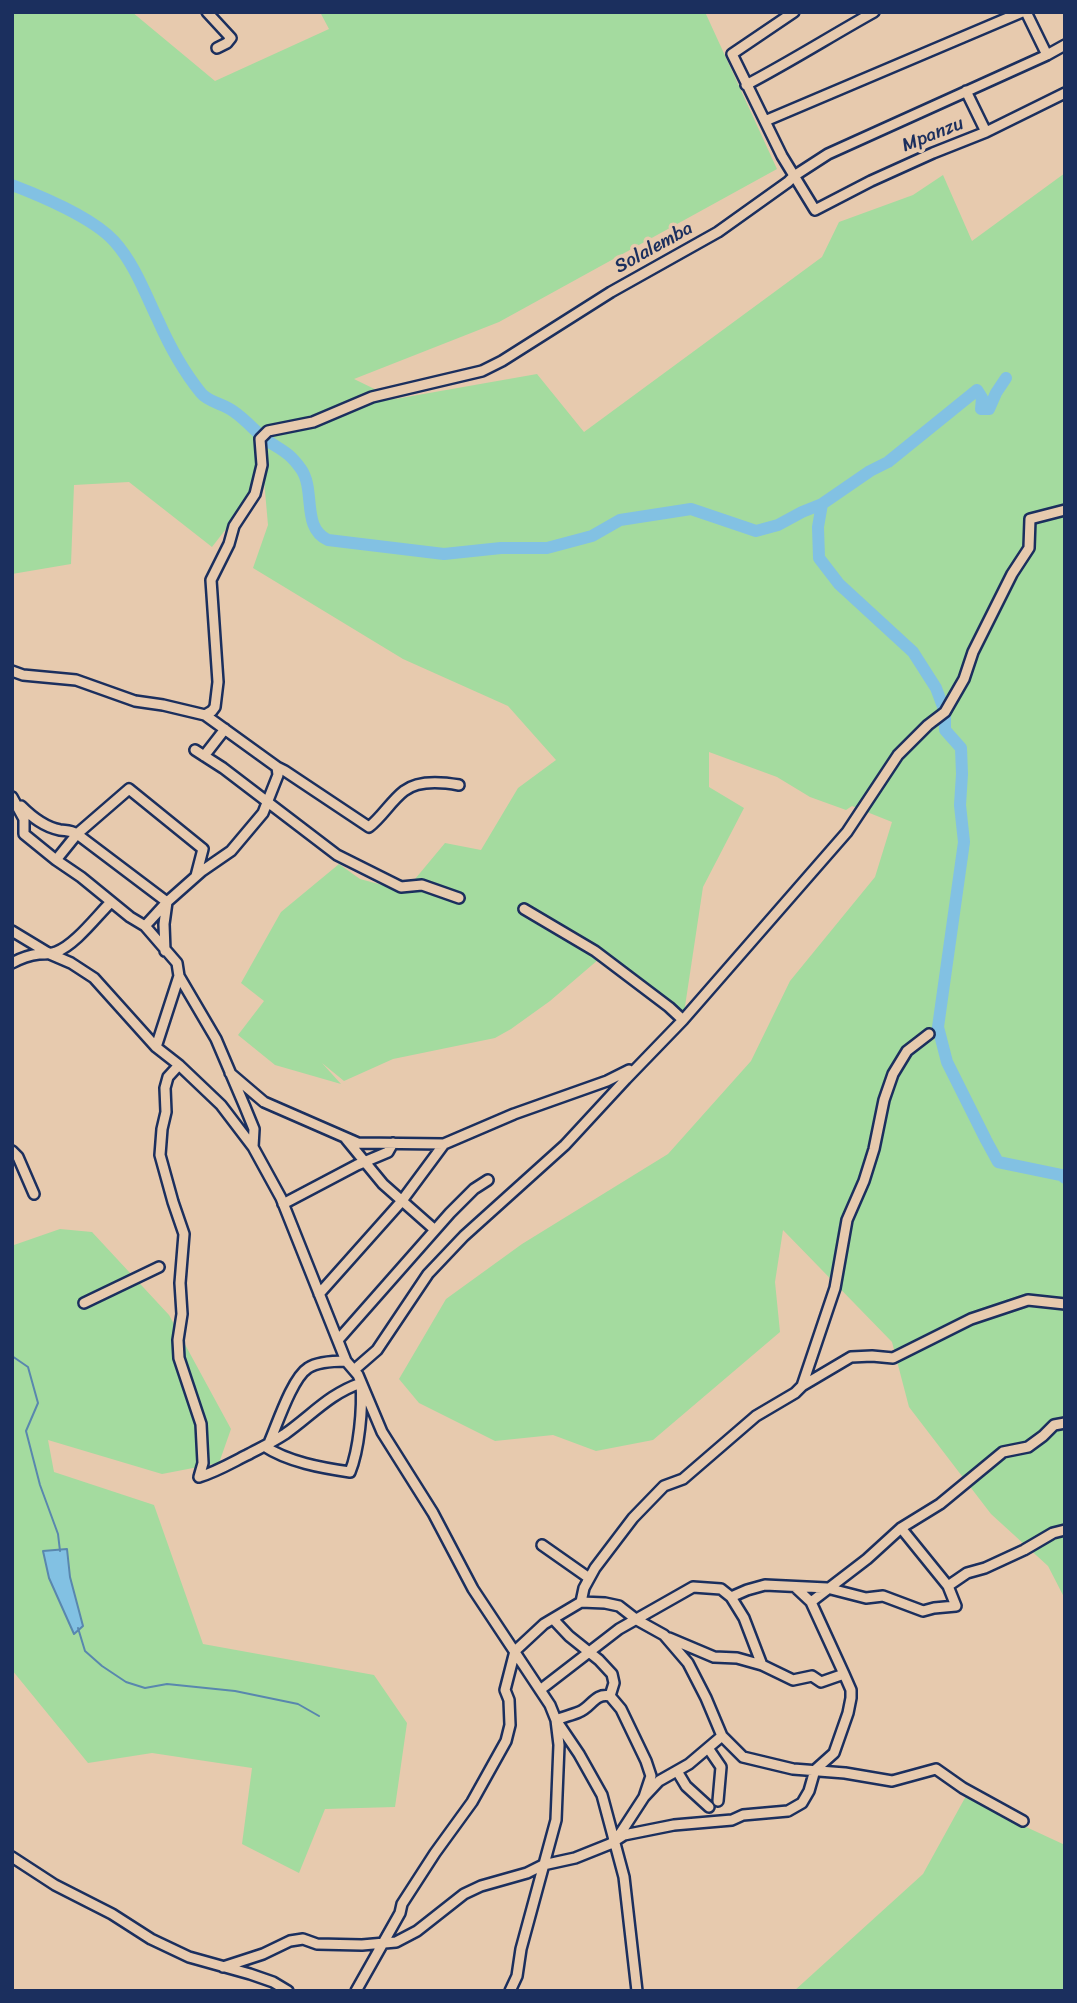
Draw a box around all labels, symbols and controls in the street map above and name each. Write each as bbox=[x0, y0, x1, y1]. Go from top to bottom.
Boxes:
street label: Mpanzu bbox=[899, 112, 967, 158]
street label: Solalemba bbox=[611, 217, 697, 279]

